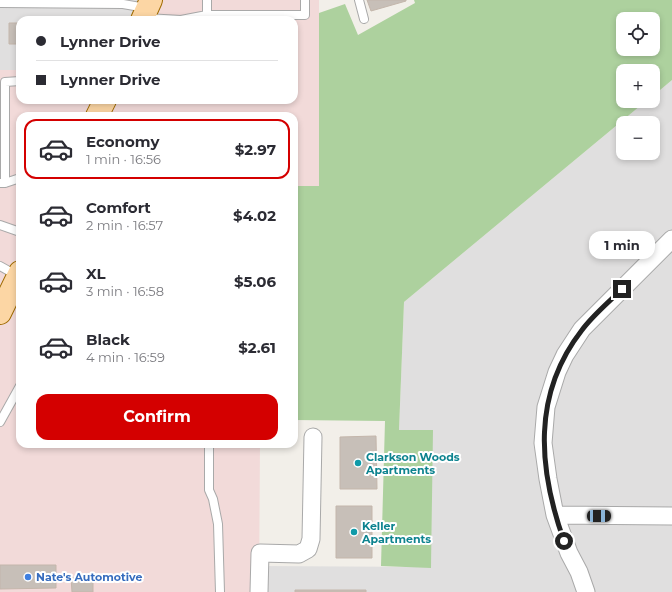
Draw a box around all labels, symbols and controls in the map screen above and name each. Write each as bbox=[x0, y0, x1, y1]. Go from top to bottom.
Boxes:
map controls bbox=[616, 12, 660, 160]
button: locate bbox=[616, 12, 660, 56]
text: Lynner Drive bbox=[60, 32, 161, 51]
button: + bbox=[616, 64, 660, 108]
text: Lynner Drive bbox=[60, 70, 161, 89]
button: − bbox=[616, 116, 660, 160]
icon: car bbox=[38, 131, 74, 167]
text: Economy bbox=[86, 132, 159, 151]
text: $2.97 bbox=[235, 140, 276, 159]
text: 1 min · 16:56 bbox=[86, 151, 161, 167]
icon: car bbox=[38, 197, 74, 233]
text: Comfort bbox=[86, 198, 151, 217]
text: $4.02 bbox=[233, 206, 276, 225]
text: 2 min · 16:57 bbox=[86, 217, 163, 233]
callout: 1 min bbox=[589, 231, 655, 259]
text: 1 min bbox=[604, 237, 640, 253]
icon: car bbox=[38, 263, 74, 299]
text: XL bbox=[86, 264, 105, 283]
text: $5.06 bbox=[234, 272, 276, 291]
route end bbox=[613, 280, 631, 298]
text: 3 min · 16:58 bbox=[86, 283, 164, 299]
icon: car bbox=[38, 329, 74, 365]
text: Black bbox=[86, 330, 130, 349]
text: $2.61 bbox=[238, 338, 276, 357]
text: 4 min · 16:59 bbox=[86, 349, 165, 365]
button: Confirm bbox=[36, 394, 278, 440]
place label: Clarkson Woods Apartments bbox=[365, 450, 460, 477]
marker: Clarkson Woods Apartments bbox=[353, 458, 363, 468]
car bbox=[587, 510, 611, 522]
place label: Keller Apartments bbox=[361, 519, 431, 546]
marker: Keller Apartments bbox=[349, 527, 359, 537]
route start bbox=[555, 532, 573, 550]
place label: Nate's Automotive bbox=[36, 570, 142, 584]
marker: Nate's Automotive bbox=[23, 572, 33, 582]

